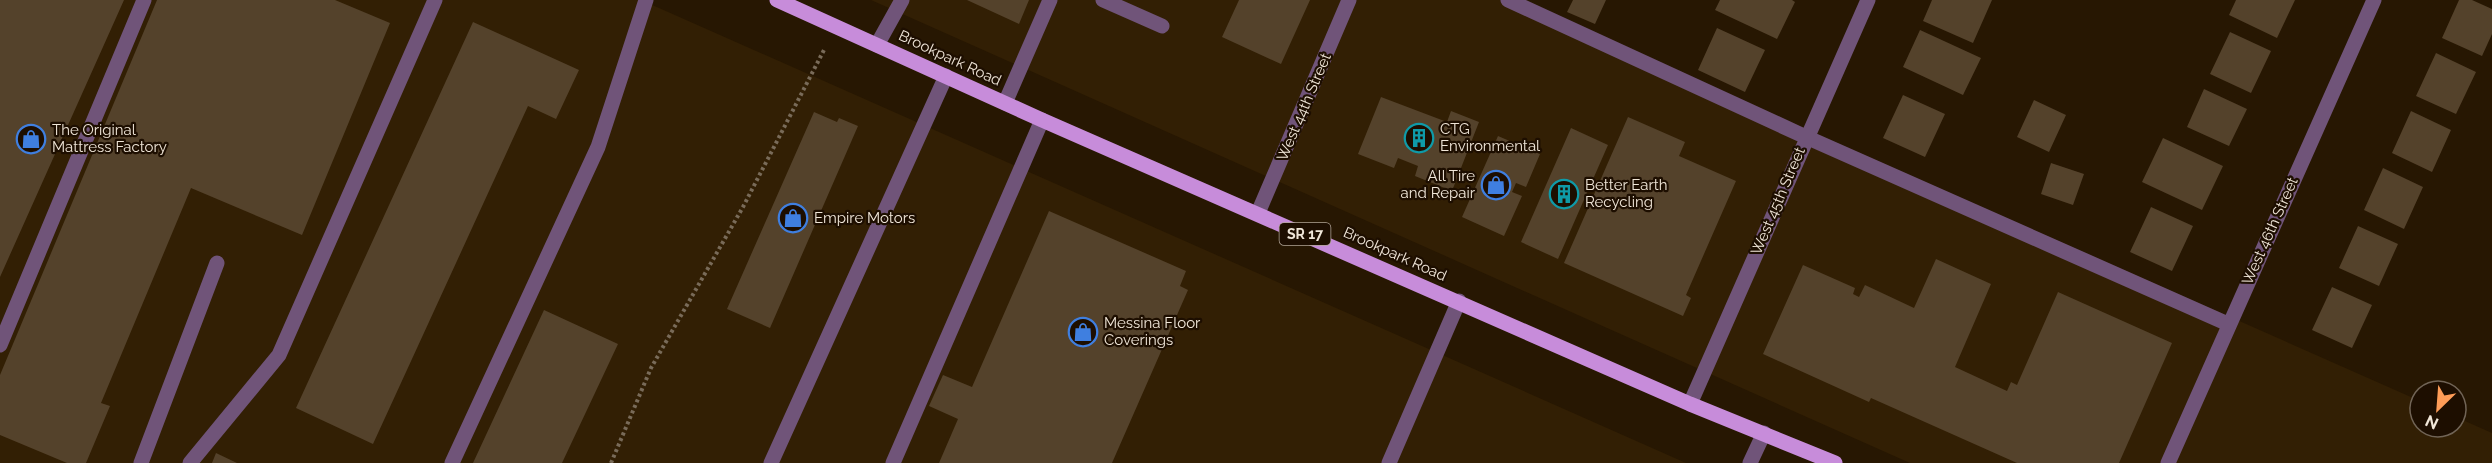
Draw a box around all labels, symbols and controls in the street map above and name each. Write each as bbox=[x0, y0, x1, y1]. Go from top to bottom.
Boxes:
street label: Brookpark Road bbox=[896, 26, 1004, 90]
street label: West 44th Street bbox=[1273, 50, 1335, 164]
place label: CTG Environmental bbox=[1440, 120, 1541, 155]
place label: The Original Mattress Factory bbox=[52, 121, 167, 156]
building icon: CTG Environmental bbox=[1403, 122, 1435, 154]
shop icon: The Original Mattress Factory bbox=[15, 123, 47, 155]
street label: West 45th Street bbox=[1747, 144, 1809, 258]
place label: All Tire and Repair bbox=[1401, 167, 1476, 202]
shop icon: All Tire and Repair bbox=[1480, 169, 1512, 201]
street label: West 46th Street bbox=[2238, 174, 2302, 288]
place label: Better Earth Recycling bbox=[1585, 176, 1668, 211]
building icon: Better Earth Recycling bbox=[1548, 178, 1580, 210]
shop icon: Empire Motors bbox=[777, 202, 809, 234]
place label: Empire Motors bbox=[814, 209, 915, 227]
road number: SR 17 bbox=[1280, 223, 1330, 245]
street label: Brookpark Road bbox=[1341, 223, 1449, 285]
place label: Messina Floor Coverings bbox=[1104, 314, 1201, 349]
shop icon: Messina Floor Coverings bbox=[1067, 316, 1099, 348]
north arrow bbox=[2408, 379, 2468, 439]
text: N bbox=[2422, 411, 2441, 433]

